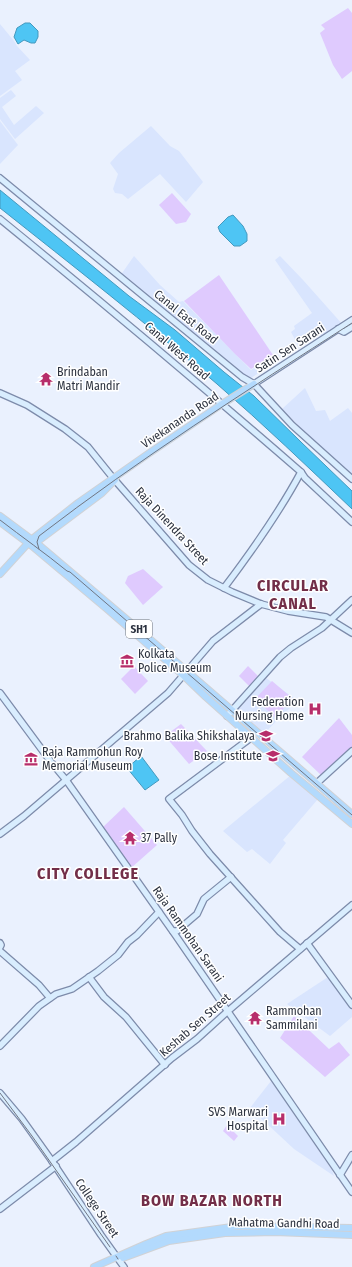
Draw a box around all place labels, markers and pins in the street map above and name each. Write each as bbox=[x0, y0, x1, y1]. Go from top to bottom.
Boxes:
place label: Brindaban Matri Mandir bbox=[57, 365, 121, 393]
temple icon: Brindaban Matri Mandir bbox=[38, 371, 54, 387]
place label: Kolkata Police Museum bbox=[138, 647, 211, 675]
museum icon: Kolkata Police Museum bbox=[119, 653, 135, 669]
place label: Federation Nursing Home bbox=[235, 695, 304, 723]
hospital icon: Federation Nursing Home bbox=[307, 701, 323, 717]
school or university icon: Brahmo Balika Shikshalaya bbox=[258, 728, 274, 744]
place label: Brahmo Balika Shikshalaya bbox=[124, 729, 255, 743]
place label: Raja Rammohun Roy Memorial Museum bbox=[42, 745, 143, 773]
school or university icon: Bose Institute bbox=[265, 748, 281, 764]
place label: Bose Institute bbox=[194, 749, 262, 763]
museum icon: Raja Rammohun Roy Memorial Museum bbox=[23, 751, 39, 767]
temple icon: 37 Pally bbox=[122, 830, 138, 846]
place label: 37 Pally bbox=[141, 831, 178, 845]
place label: Rammohan Sammilani bbox=[266, 1004, 322, 1032]
temple icon: Rammohan Sammilani bbox=[247, 1010, 263, 1026]
place label: SVS Marwari Hospital bbox=[208, 1105, 268, 1133]
hospital icon: SVS Marwari Hospital bbox=[271, 1111, 287, 1127]

